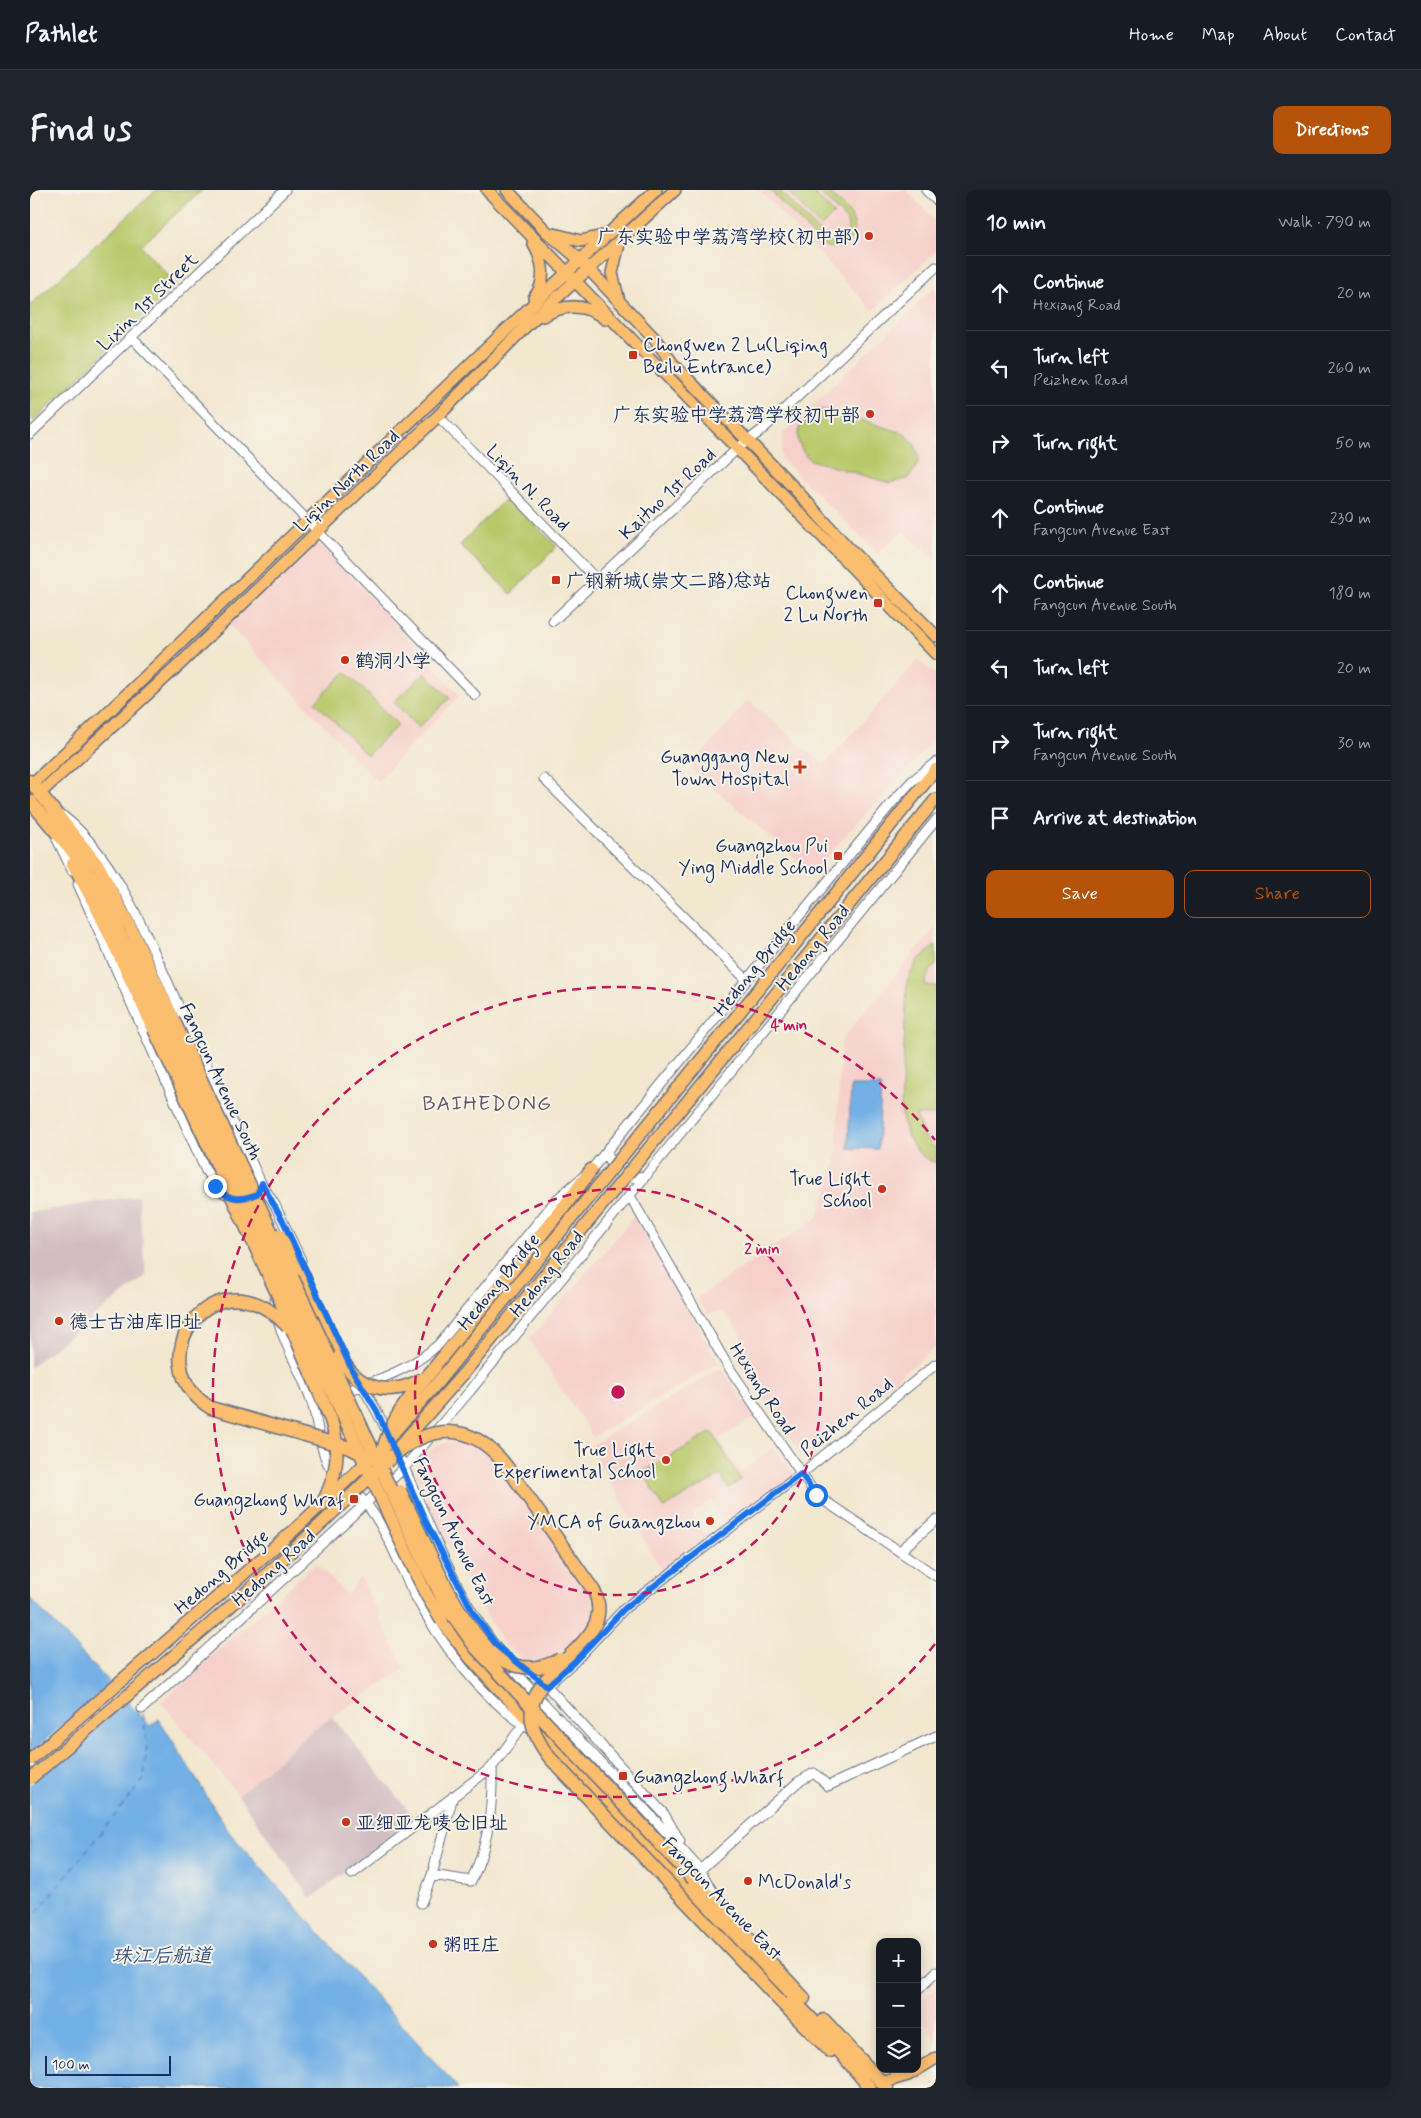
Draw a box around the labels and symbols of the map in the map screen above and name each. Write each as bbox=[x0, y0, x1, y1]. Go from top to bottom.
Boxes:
place label: 广东实验中学荔湾学校(初中部) bbox=[597, 225, 859, 250]
marker: 广东实验中学荔湾学校(初中部) bbox=[863, 230, 875, 242]
street label: Lixin 1st Street bbox=[92, 247, 204, 357]
place label: Chongwen 2 Lu(Liqing Beilu Entrance) bbox=[643, 333, 828, 380]
marker: Chongwen 2 Lu(Liqing Beilu Entrance) bbox=[627, 349, 639, 361]
place label: 广东实验中学荔湾学校初中部 bbox=[613, 403, 860, 428]
marker: 广东实验中学荔湾学校初中部 bbox=[864, 408, 876, 420]
street label: Liqin North Road bbox=[289, 424, 405, 538]
street label: Liqin N. Road bbox=[480, 439, 576, 537]
street label: Kaituo 1st Road bbox=[614, 443, 722, 546]
place label: 广钢新城(崇文二路)总站 bbox=[566, 569, 771, 594]
marker: 广钢新城(崇文二路)总站 bbox=[550, 574, 562, 586]
place label: Chongwen 2 Lu North bbox=[784, 581, 868, 628]
marker: Chongwen 2 Lu North bbox=[872, 597, 884, 609]
place label: 鹤洞小学 bbox=[355, 649, 431, 674]
marker: 鹤洞小学 bbox=[339, 654, 351, 666]
place label: Guanggang New Town Hospital bbox=[660, 745, 789, 792]
marker: Guanggang New Town Hospital bbox=[793, 760, 807, 774]
place label: Guangzhou Pui Ying Middle School bbox=[679, 834, 828, 883]
marker: Guangzhou Pui Ying Middle School bbox=[832, 850, 844, 862]
street label: Hedong Road bbox=[770, 899, 857, 997]
street label: Hedong Bridge bbox=[708, 914, 804, 1023]
street label: Fangcun Avenue South bbox=[171, 999, 268, 1165]
text: 4 min bbox=[771, 1016, 807, 1036]
district label: BAIHEDONG bbox=[422, 1090, 552, 1118]
place label: True Light School bbox=[789, 1167, 872, 1214]
route end bbox=[204, 1175, 227, 1198]
marker: True Light School bbox=[876, 1183, 888, 1195]
street label: Hedong Road bbox=[504, 1225, 591, 1323]
street label: Hedong Bridge bbox=[452, 1228, 548, 1337]
text: 2 min bbox=[744, 1240, 780, 1260]
place label: 德士古油库旧址 bbox=[69, 1310, 202, 1335]
marker: 德士古油库旧址 bbox=[53, 1315, 65, 1327]
street label: Hexiang Road bbox=[720, 1338, 801, 1441]
street label: Peizhen Road bbox=[795, 1372, 899, 1462]
centre of rings bbox=[609, 1383, 627, 1401]
place label: True Light Experimental School bbox=[493, 1438, 656, 1485]
street label: Fangcun Avenue East bbox=[405, 1453, 501, 1611]
marker: True Light Experimental School bbox=[660, 1454, 672, 1466]
route start bbox=[805, 1484, 828, 1507]
place label: Guangzhong Whraf bbox=[193, 1488, 344, 1516]
marker: Guangzhong Whraf bbox=[348, 1493, 360, 1505]
place label: YMCA of Guangzhou bbox=[527, 1510, 700, 1536]
marker: YMCA of Guangzhou bbox=[704, 1515, 716, 1527]
street label: Hedong Bridge bbox=[169, 1524, 277, 1622]
street label: Hedong Road bbox=[227, 1524, 322, 1613]
place label: Guangzhong Wharf bbox=[633, 1765, 784, 1793]
marker: Guangzhong Wharf bbox=[617, 1770, 629, 1782]
place label: 亚细亚龙唛仓旧址 bbox=[356, 1811, 508, 1836]
marker: 亚细亚龙唛仓旧址 bbox=[340, 1816, 352, 1828]
street label: Fangcun Avenue East bbox=[655, 1832, 788, 1968]
place label: McDonald's bbox=[758, 1870, 852, 1895]
marker: McDonald's bbox=[742, 1875, 754, 1887]
place label: 粥旺庄 bbox=[443, 1933, 500, 1958]
marker: 粥旺庄 bbox=[427, 1938, 439, 1950]
water label: 珠江后航道 bbox=[112, 1943, 214, 1970]
scale bar bbox=[45, 2053, 171, 2076]

